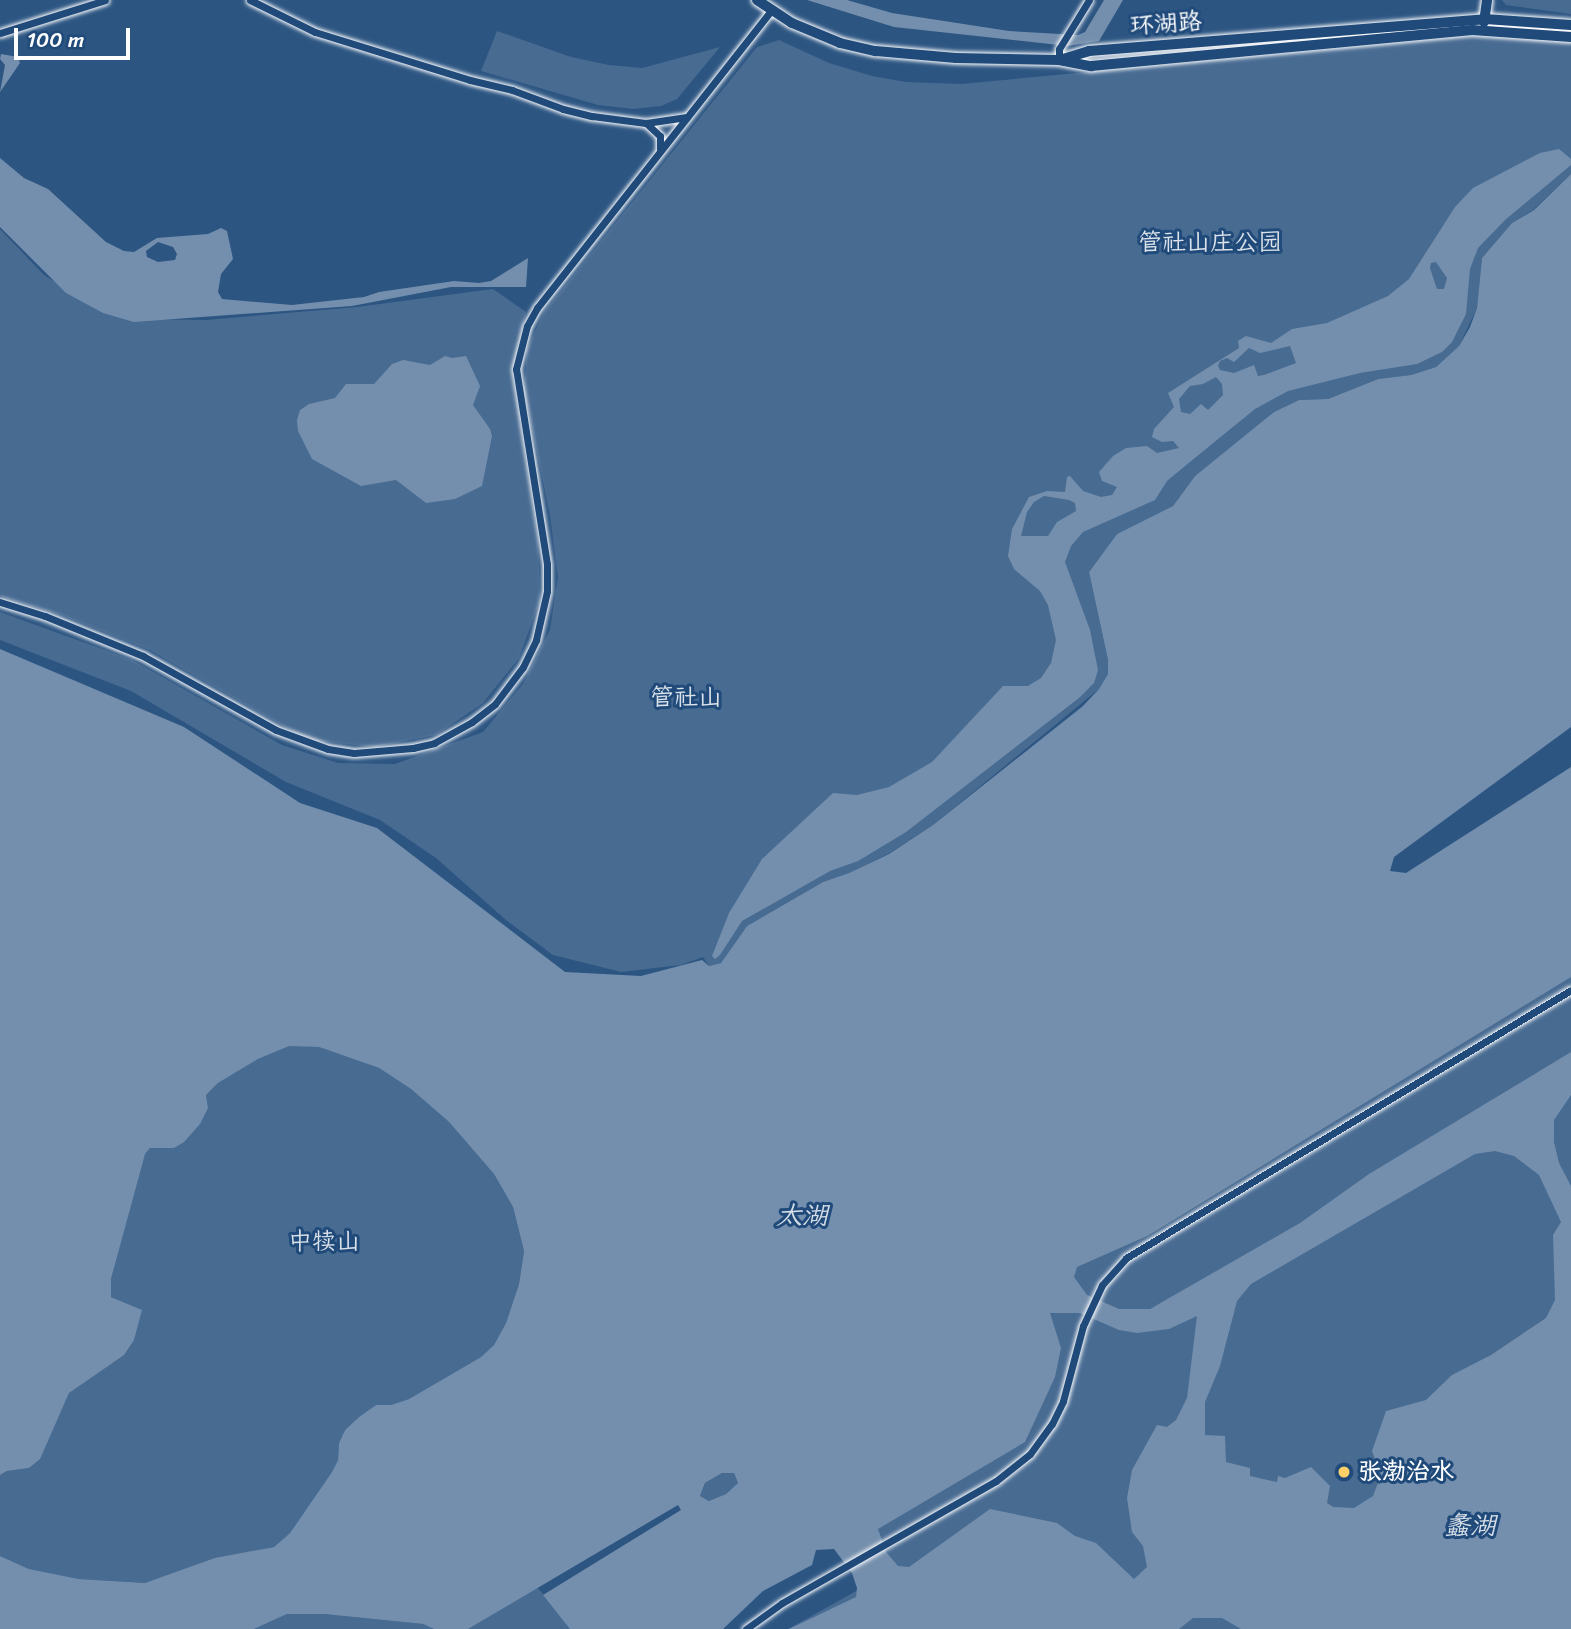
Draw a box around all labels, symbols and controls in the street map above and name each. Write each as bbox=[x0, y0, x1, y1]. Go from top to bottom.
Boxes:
street label: 环湖路 bbox=[1129, 7, 1203, 41]
scale bar bbox=[18, 14, 133, 58]
text: 100 m bbox=[27, 21, 84, 59]
park label: 管社山庄公园 bbox=[1138, 229, 1282, 257]
park label: 管社山 bbox=[650, 684, 722, 712]
water label: 太湖 bbox=[776, 1200, 828, 1232]
park label: 中犊山 bbox=[288, 1228, 360, 1256]
place label: 张渤治水 bbox=[1358, 1458, 1454, 1486]
marker: 张渤治水 bbox=[1336, 1464, 1352, 1480]
water label: 蠡湖 bbox=[1444, 1510, 1496, 1542]

